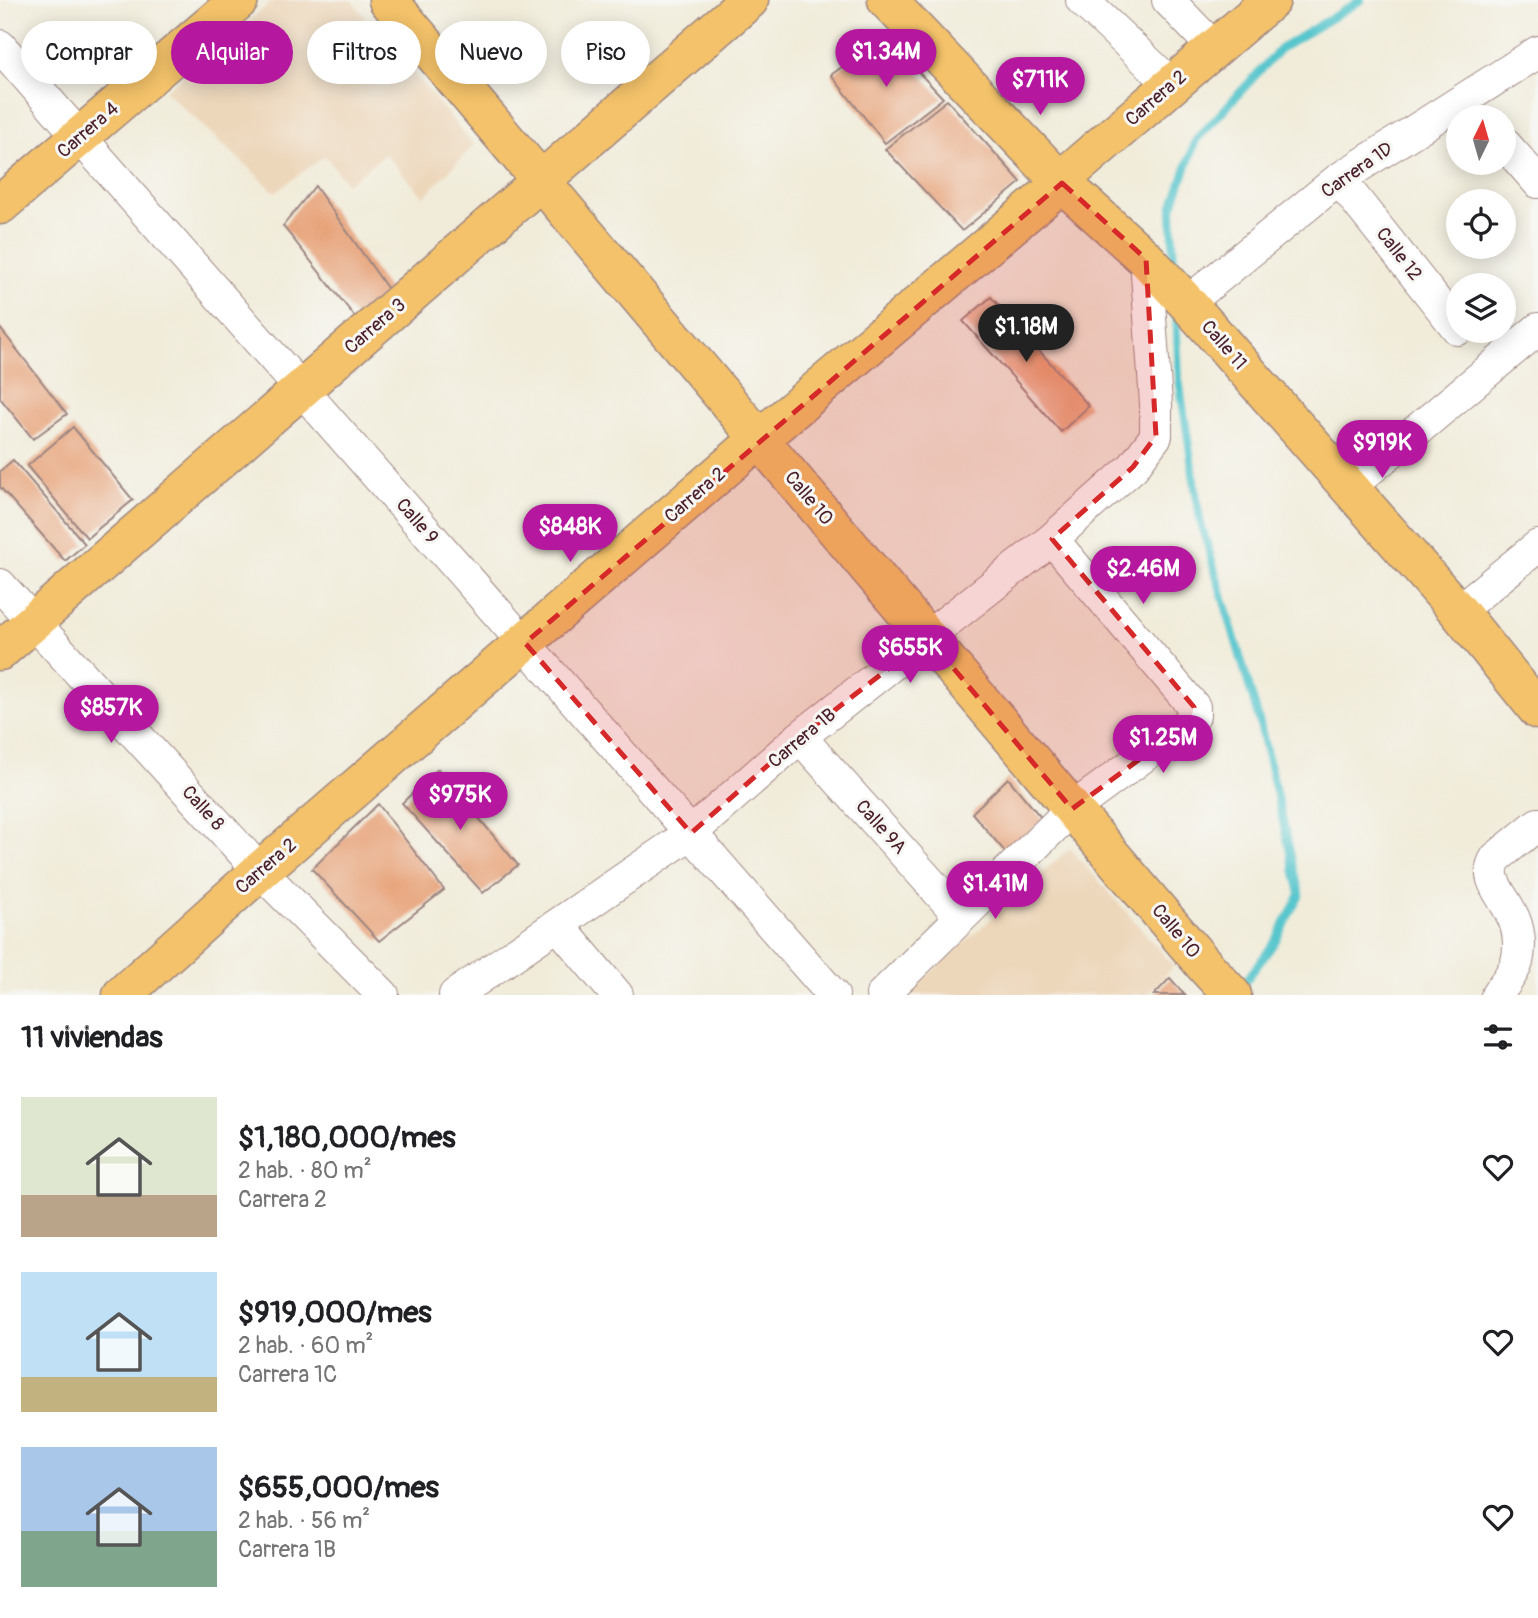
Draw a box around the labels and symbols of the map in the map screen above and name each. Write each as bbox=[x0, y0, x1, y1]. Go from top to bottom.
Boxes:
pin: $1.34M bbox=[829, 29, 943, 89]
pin: $711K bbox=[991, 58, 1089, 117]
street label: Carrera 2 bbox=[1120, 65, 1192, 131]
street label: Carrera 4 bbox=[52, 97, 124, 163]
north arrow bbox=[1446, 105, 1516, 175]
street label: Carrera 1D bbox=[1316, 137, 1398, 203]
street label: Calle 12 bbox=[1371, 223, 1427, 285]
street label: Carrera 3 bbox=[339, 293, 411, 359]
pin: $1.18M bbox=[969, 304, 1083, 364]
street label: Calle 11 bbox=[1196, 315, 1252, 375]
pin: $919K bbox=[1333, 420, 1431, 480]
street label: Carrera 2 bbox=[659, 462, 731, 528]
street label: Calle 10 bbox=[779, 466, 839, 530]
street label: Calle 9 bbox=[391, 493, 443, 549]
pin: $848K bbox=[521, 504, 619, 564]
pin: $2.46M bbox=[1086, 546, 1200, 606]
pin: $655K bbox=[861, 626, 959, 685]
pin: $857K bbox=[62, 686, 160, 745]
street label: Carrera 1B bbox=[763, 703, 841, 773]
pin: $1.25M bbox=[1106, 716, 1220, 775]
pin: $975K bbox=[411, 772, 509, 832]
street label: Calle 8 bbox=[176, 780, 230, 836]
street label: Calle 9A bbox=[850, 795, 912, 859]
street label: Carrera 2 bbox=[230, 833, 302, 899]
pin: $1.41M bbox=[938, 862, 1052, 921]
street label: Calle 10 bbox=[1146, 899, 1206, 963]

